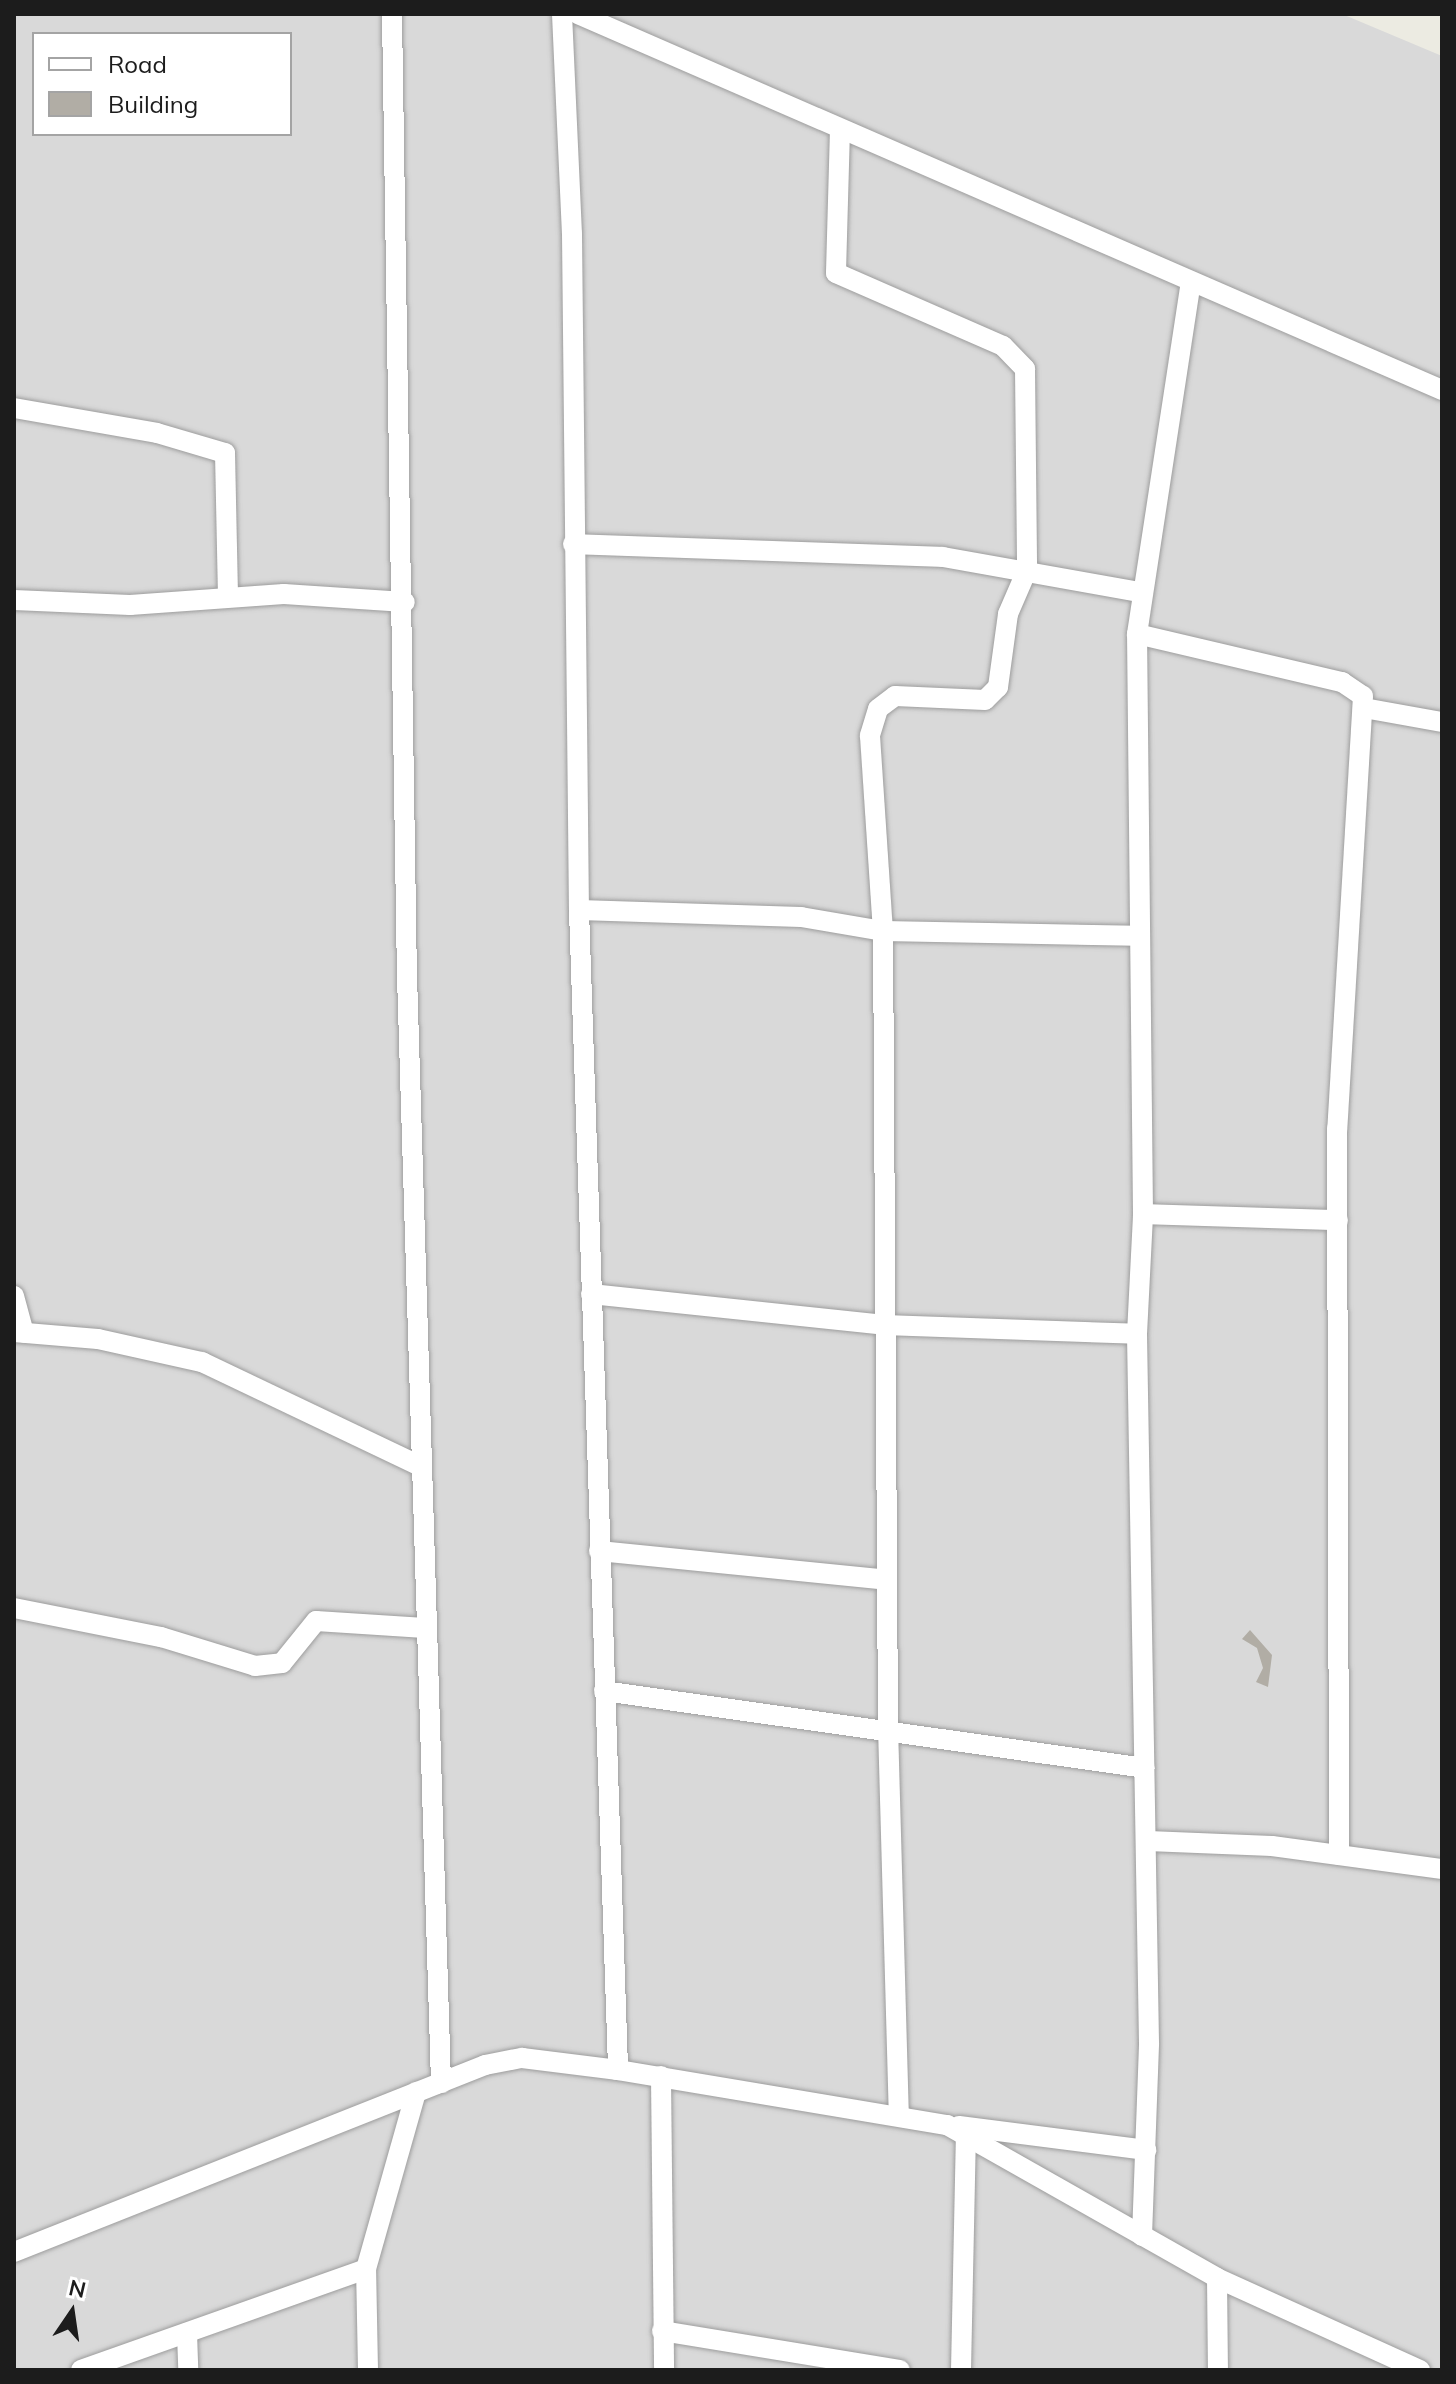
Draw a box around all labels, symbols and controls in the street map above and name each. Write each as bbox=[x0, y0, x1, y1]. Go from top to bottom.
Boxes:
legend bbox=[32, 32, 292, 136]
text: Road bbox=[108, 49, 167, 79]
text: Building bbox=[108, 89, 198, 119]
north arrow bbox=[32, 2272, 112, 2352]
text: N bbox=[66, 2273, 89, 2304]

